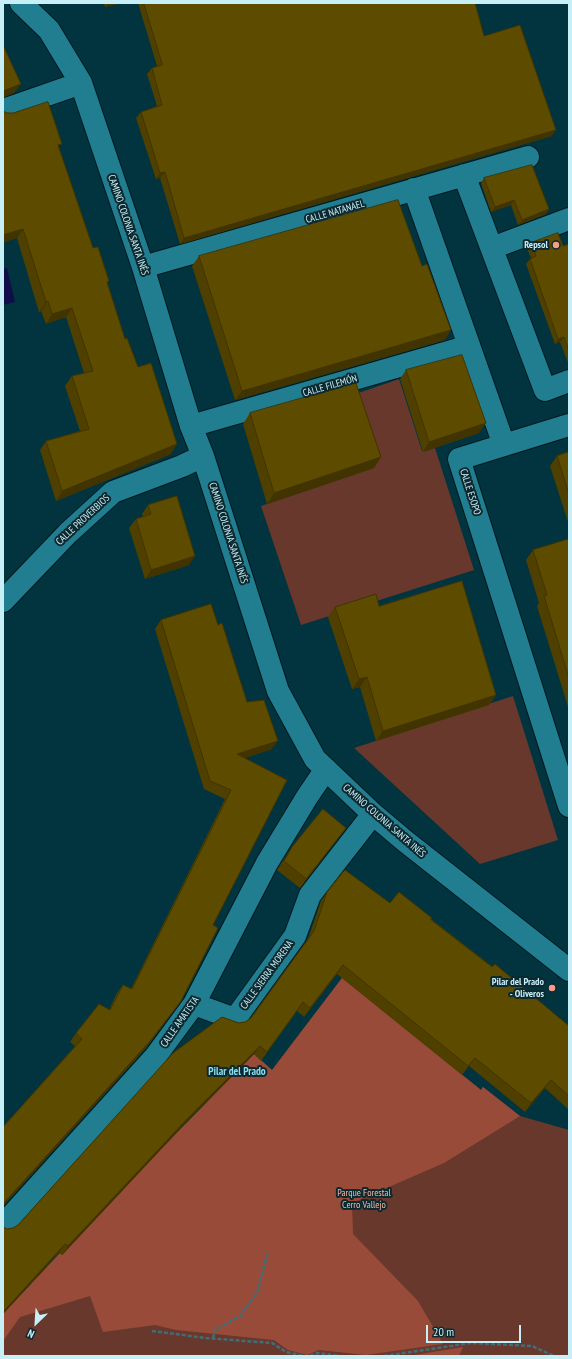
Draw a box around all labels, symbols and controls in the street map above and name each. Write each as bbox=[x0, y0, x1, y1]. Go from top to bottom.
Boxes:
street label: CAMINO COLONIA SANTA INÉS bbox=[105, 173, 151, 277]
street label: CALLE NATANAEL bbox=[304, 198, 366, 226]
place label: Repsol bbox=[524, 239, 548, 251]
marker: Repsol bbox=[551, 240, 561, 250]
street label: CALLE FILEMÓN bbox=[301, 373, 359, 399]
street label: CALLE ESOPO bbox=[457, 467, 483, 517]
street label: CAMINO COLONIA SANTA INÉS bbox=[206, 481, 250, 585]
street label: CALLE PROVERBIOS bbox=[54, 492, 112, 548]
street label: CAMINO COLONIA SANTA INÉS bbox=[340, 782, 428, 860]
street label: CALLE SIERRA MORENA bbox=[238, 938, 296, 1012]
place label: Pilar del Prado - Oliveros bbox=[492, 976, 544, 1000]
marker: Pilar del Prado - Oliveros bbox=[547, 983, 557, 993]
street label: CALLE AMATISTA bbox=[158, 994, 202, 1050]
district label: Pilar del Prado bbox=[208, 1065, 266, 1079]
park label: Parque Forestal Cerro Vallejo bbox=[337, 1187, 391, 1210]
north arrow bbox=[16, 1303, 56, 1343]
scale bar bbox=[428, 1317, 523, 1343]
text: 20 m bbox=[433, 1324, 454, 1339]
text: N bbox=[25, 1326, 37, 1341]

